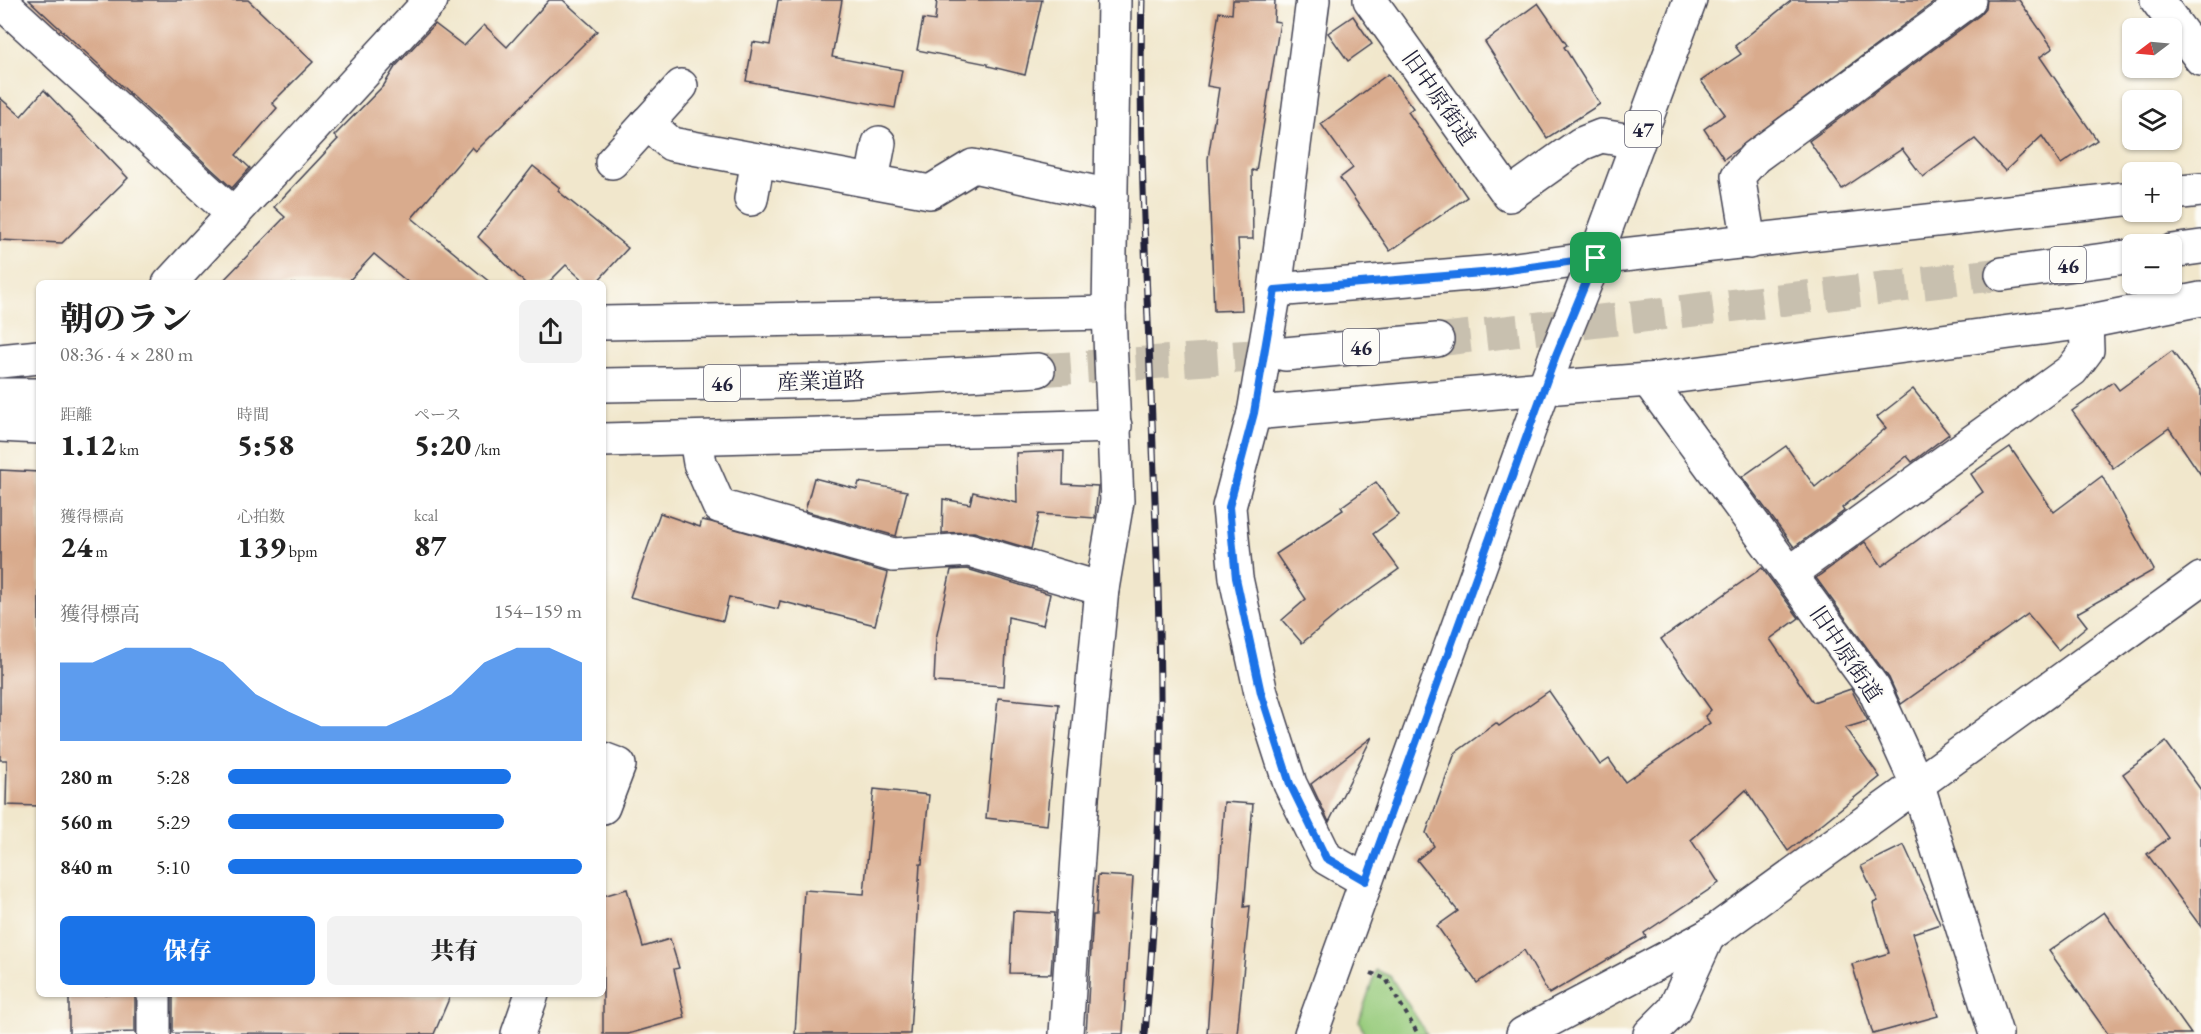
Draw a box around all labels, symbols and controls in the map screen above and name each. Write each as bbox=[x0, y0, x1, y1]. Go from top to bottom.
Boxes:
north arrow bbox=[2122, 18, 2182, 78]
map controls bbox=[2122, 18, 2182, 294]
street label: 旧中原街道 bbox=[1396, 45, 1482, 151]
button: layers bbox=[2122, 90, 2182, 150]
road number: 47 bbox=[1625, 111, 1661, 147]
button: + bbox=[2122, 162, 2182, 222]
pin bbox=[1570, 232, 1621, 283]
button: − bbox=[2122, 234, 2182, 294]
icon: arrive bbox=[1579, 241, 1612, 274]
road number: 46 bbox=[2050, 247, 2086, 283]
text: 朝のラン bbox=[60, 297, 192, 340]
button: share bbox=[519, 300, 582, 363]
road number: 46 bbox=[1343, 329, 1379, 365]
text: 08:36 · 4 × 280 m bbox=[60, 341, 193, 367]
road number: 46 bbox=[704, 365, 740, 401]
street label: 産業道路 bbox=[777, 365, 865, 397]
text: 距離 bbox=[60, 404, 92, 425]
text: 時間 bbox=[237, 404, 269, 425]
text: ペース bbox=[414, 404, 461, 425]
text: 1.12 bbox=[60, 425, 116, 464]
text: 5:58 bbox=[237, 425, 294, 464]
text: 5:20 bbox=[414, 425, 471, 464]
text: km bbox=[116, 439, 139, 460]
text: /km bbox=[471, 439, 501, 460]
text: kcal bbox=[414, 505, 438, 526]
text: 獲得標高 bbox=[60, 506, 124, 527]
text: 心拍数 bbox=[237, 506, 285, 527]
text: 87 bbox=[414, 526, 446, 565]
text: 24 bbox=[60, 527, 92, 566]
text: 139 bbox=[237, 527, 286, 566]
text: m bbox=[92, 541, 108, 562]
text: bpm bbox=[286, 541, 318, 562]
text: 154–159 m bbox=[494, 598, 582, 624]
street label: 旧中原街道 bbox=[1803, 600, 1889, 708]
text: 獲得標高 bbox=[60, 601, 140, 627]
text: 280 m bbox=[60, 764, 113, 790]
text: 5:28 bbox=[156, 764, 190, 790]
text: 560 m bbox=[60, 809, 113, 835]
text: 5:29 bbox=[156, 809, 190, 835]
text: 840 m bbox=[60, 854, 113, 880]
text: 5:10 bbox=[156, 854, 190, 880]
button: 保存 bbox=[60, 916, 315, 985]
button: 共有 bbox=[327, 916, 582, 985]

